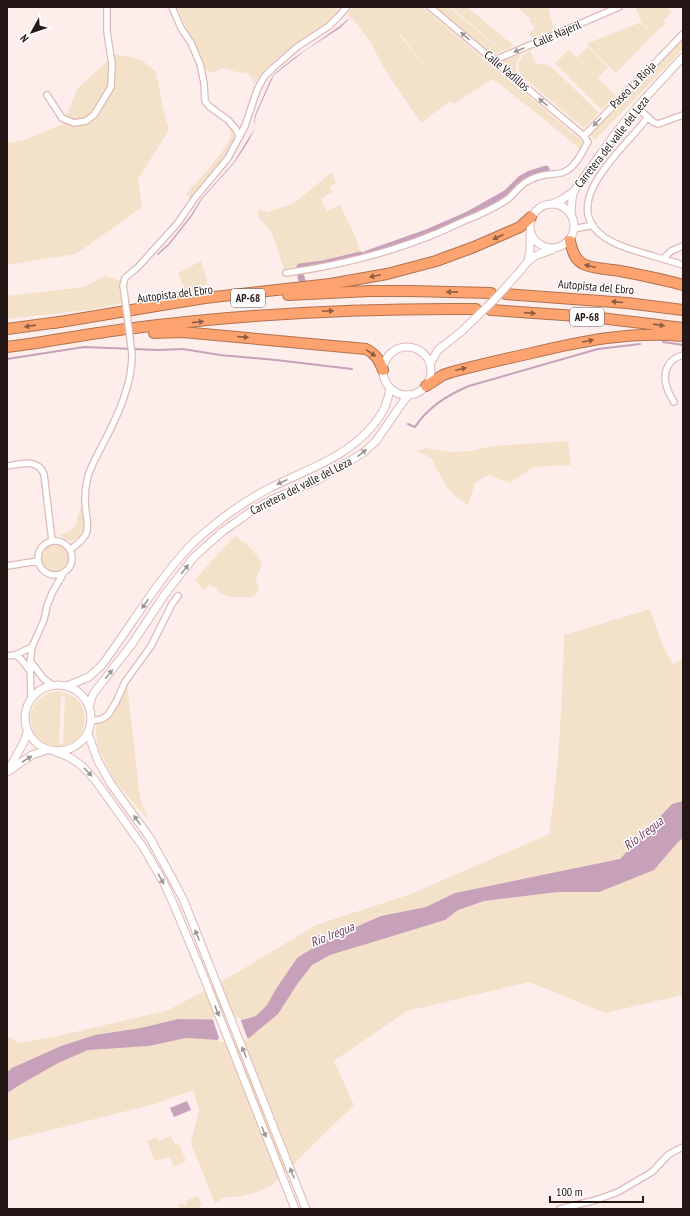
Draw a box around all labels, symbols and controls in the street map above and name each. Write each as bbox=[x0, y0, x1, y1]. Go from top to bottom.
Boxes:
north arrow bbox=[12, 12, 52, 52]
street label: Calle Najeril bbox=[531, 17, 583, 50]
one-way arrow bbox=[459, 31, 470, 40]
text: N bbox=[17, 32, 32, 45]
street label: Calle Vadillos bbox=[481, 47, 533, 94]
one-way arrow bbox=[513, 47, 524, 53]
street label: Paseo La Rioja bbox=[607, 58, 659, 111]
street label: Carretera del valle del Leza bbox=[571, 93, 652, 191]
one-way arrow bbox=[538, 97, 549, 106]
one-way arrow bbox=[592, 117, 602, 127]
one-way arrow bbox=[493, 234, 504, 240]
one-way arrow bbox=[584, 262, 596, 268]
one-way arrow bbox=[368, 274, 381, 280]
street label: Autopista del Ebro bbox=[557, 276, 635, 297]
street label: Autopista del Ebro bbox=[136, 281, 214, 306]
road number: AP-68 bbox=[231, 289, 265, 307]
one-way arrow bbox=[445, 289, 458, 295]
one-way arrow bbox=[611, 298, 623, 305]
one-way arrow bbox=[322, 308, 335, 314]
road number: AP-68 bbox=[570, 308, 604, 326]
one-way arrow bbox=[524, 309, 536, 316]
one-way arrow bbox=[192, 319, 204, 325]
one-way arrow bbox=[653, 322, 665, 328]
one-way arrow bbox=[24, 323, 37, 329]
one-way arrow bbox=[237, 334, 249, 340]
one-way arrow bbox=[581, 337, 594, 343]
one-way arrow bbox=[366, 349, 376, 357]
one-way arrow bbox=[455, 366, 467, 372]
one-way arrow bbox=[357, 449, 368, 457]
street label: Carretera del valle del Leza bbox=[247, 453, 354, 518]
one-way arrow bbox=[276, 479, 288, 485]
one-way arrow bbox=[181, 563, 189, 574]
one-way arrow bbox=[141, 599, 149, 609]
one-way arrow bbox=[104, 668, 113, 679]
one-way arrow bbox=[21, 755, 32, 763]
one-way arrow bbox=[83, 767, 93, 777]
water label: Río Iregua bbox=[620, 812, 667, 854]
one-way arrow bbox=[133, 815, 141, 826]
one-way arrow bbox=[158, 873, 165, 885]
water label: Río Iregua bbox=[308, 918, 357, 951]
one-way arrow bbox=[194, 929, 200, 941]
one-way arrow bbox=[214, 1006, 220, 1018]
one-way arrow bbox=[241, 1046, 247, 1057]
one-way arrow bbox=[262, 1127, 268, 1139]
one-way arrow bbox=[288, 1166, 294, 1178]
scale bar bbox=[550, 1178, 643, 1204]
text: 100 m bbox=[556, 1184, 583, 1199]

